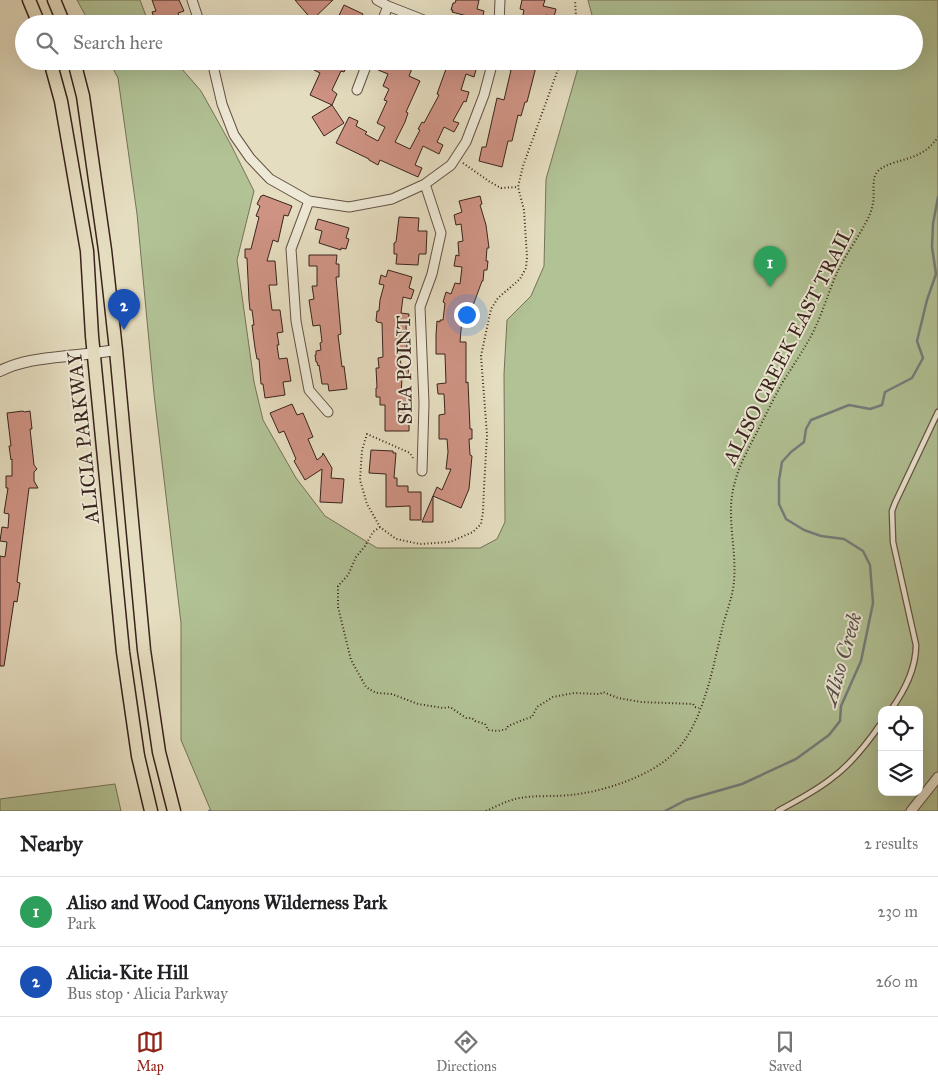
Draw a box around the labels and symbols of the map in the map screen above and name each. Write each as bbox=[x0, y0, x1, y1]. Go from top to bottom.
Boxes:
street label: ALISO CREEK EAST TRAIL bbox=[717, 221, 859, 469]
pin: 1 bbox=[754, 246, 786, 287]
pin: 2 bbox=[108, 289, 140, 330]
your location bbox=[454, 302, 480, 328]
street label: SEA POINT bbox=[391, 315, 417, 425]
street label: ALICIA PARKWAY bbox=[62, 350, 104, 526]
water label: Aliso Creek bbox=[816, 609, 868, 711]

